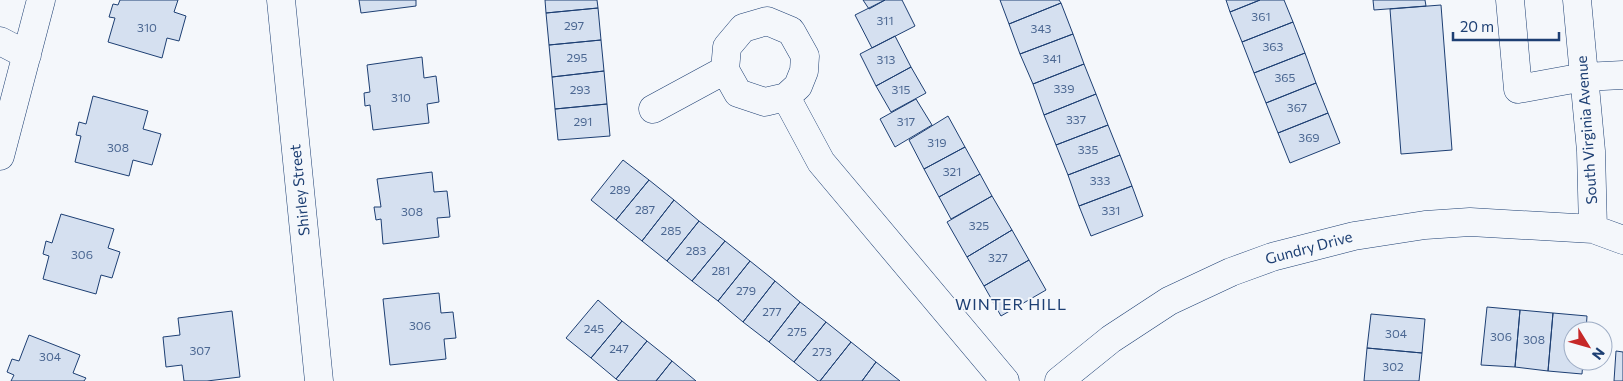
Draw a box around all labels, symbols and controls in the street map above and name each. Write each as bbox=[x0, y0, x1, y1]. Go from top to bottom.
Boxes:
house number: 361 bbox=[1251, 9, 1271, 23]
scale bar bbox=[1453, 10, 1559, 42]
house number: 311 bbox=[876, 13, 894, 27]
text: 20 m bbox=[1460, 17, 1494, 35]
house number: 297 bbox=[564, 18, 584, 32]
house number: 310 bbox=[137, 20, 157, 34]
house number: 343 bbox=[1031, 21, 1052, 35]
house number: 363 bbox=[1263, 39, 1284, 53]
house number: 295 bbox=[567, 50, 587, 64]
house number: 341 bbox=[1043, 51, 1061, 65]
house number: 313 bbox=[877, 52, 896, 66]
street label: South Virginia Avenue bbox=[1572, 55, 1600, 205]
house number: 365 bbox=[1274, 70, 1296, 84]
house number: 339 bbox=[1054, 81, 1074, 95]
house number: 293 bbox=[570, 82, 591, 96]
house number: 315 bbox=[892, 82, 911, 96]
house number: 310 bbox=[391, 90, 411, 104]
house number: 367 bbox=[1287, 100, 1307, 114]
house number: 337 bbox=[1066, 112, 1086, 126]
house number: 291 bbox=[573, 114, 593, 128]
house number: 317 bbox=[897, 114, 915, 128]
house number: 369 bbox=[1298, 130, 1320, 144]
house number: 319 bbox=[927, 135, 947, 149]
house number: 308 bbox=[107, 140, 129, 154]
house number: 335 bbox=[1078, 142, 1098, 156]
street label: Shirley Street bbox=[285, 144, 313, 237]
house number: 321 bbox=[943, 164, 961, 178]
house number: 333 bbox=[1090, 173, 1110, 187]
house number: 289 bbox=[609, 182, 631, 196]
house number: 287 bbox=[635, 202, 655, 216]
house number: 331 bbox=[1102, 203, 1120, 217]
house number: 308 bbox=[401, 204, 423, 218]
house number: 325 bbox=[969, 218, 989, 232]
house number: 285 bbox=[661, 223, 681, 237]
street label: Gundry Drive bbox=[1263, 227, 1354, 267]
house number: 283 bbox=[686, 243, 707, 257]
house number: 306 bbox=[71, 247, 93, 261]
house number: 327 bbox=[988, 250, 1008, 264]
house number: 281 bbox=[711, 263, 731, 277]
house number: 279 bbox=[736, 283, 756, 297]
district label: WINTER HILL bbox=[955, 294, 1067, 313]
house number: 277 bbox=[762, 304, 782, 318]
house number: 306 bbox=[409, 318, 431, 332]
house number: 245 bbox=[584, 321, 604, 335]
north arrow bbox=[1563, 321, 1613, 371]
house number: 275 bbox=[787, 324, 807, 338]
house number: 304 bbox=[1385, 326, 1407, 340]
house number: 306 bbox=[1490, 329, 1512, 343]
house number: 308 bbox=[1523, 332, 1545, 346]
house number: 247 bbox=[609, 341, 629, 355]
house number: 307 bbox=[190, 343, 210, 357]
house number: 273 bbox=[812, 344, 832, 358]
text: N bbox=[1589, 345, 1609, 363]
house number: 304 bbox=[39, 349, 61, 363]
house number: 302 bbox=[1382, 359, 1404, 373]

